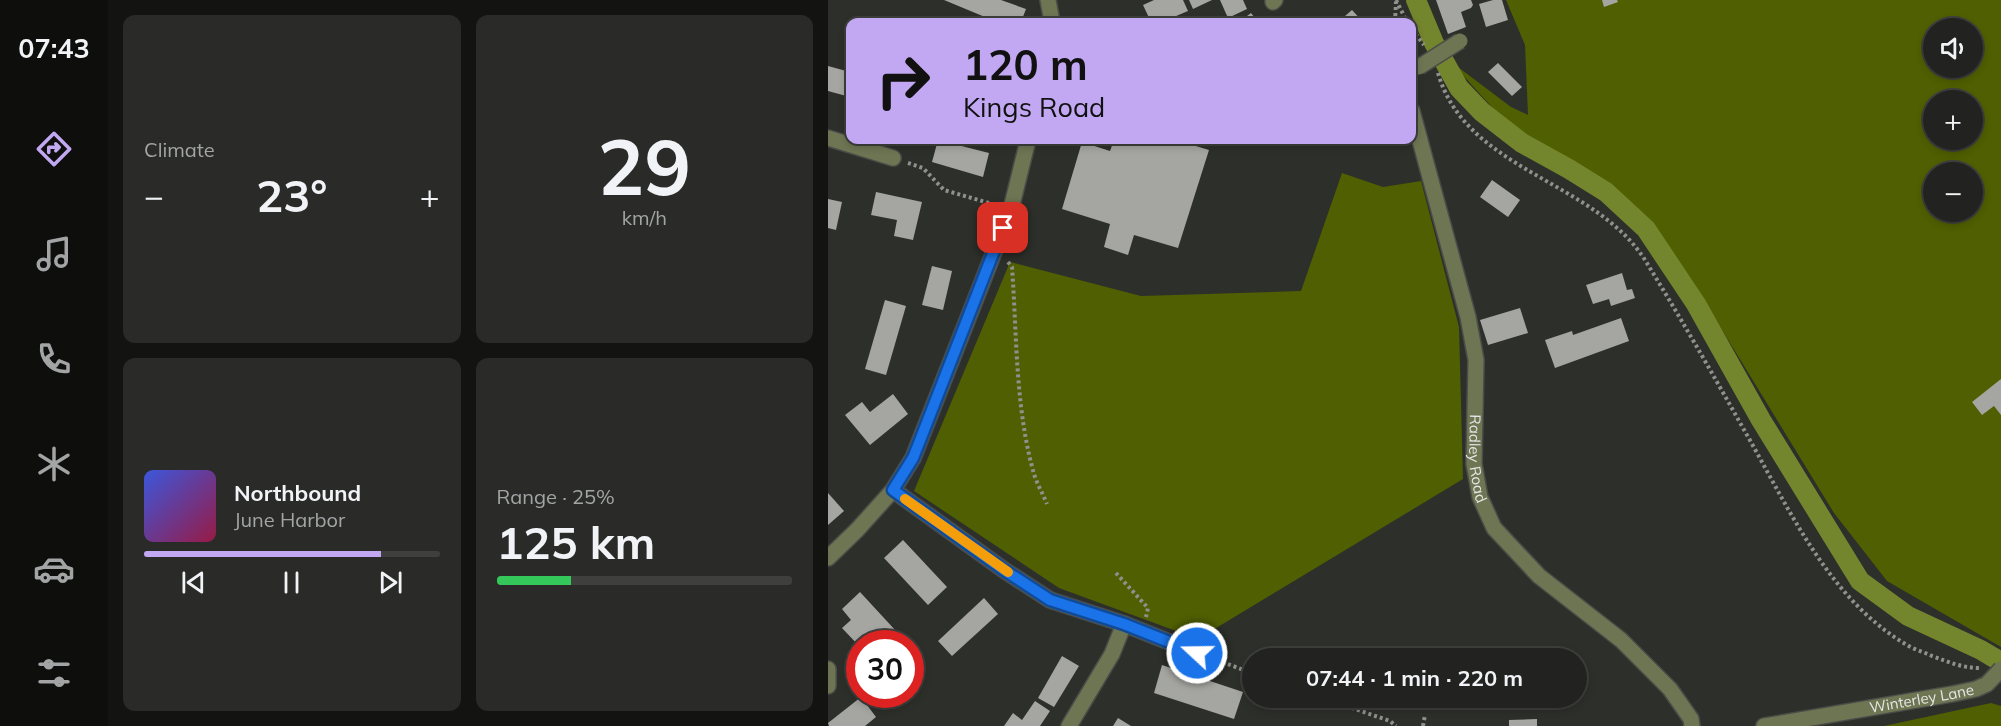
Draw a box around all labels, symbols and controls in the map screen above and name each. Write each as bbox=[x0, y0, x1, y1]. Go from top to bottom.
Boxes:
map controls bbox=[1923, 18, 1983, 222]
button: sound bbox=[1923, 18, 1983, 78]
text: 07:43 bbox=[18, 31, 90, 65]
text: 120 m bbox=[963, 38, 1088, 91]
icon: right bbox=[864, 42, 942, 120]
text: Kings Road bbox=[963, 90, 1105, 124]
button: + bbox=[1923, 90, 1983, 150]
text: 29 bbox=[597, 117, 691, 215]
icon: directions bbox=[33, 128, 75, 170]
text: Climate bbox=[144, 137, 215, 162]
button: − bbox=[1923, 162, 1983, 222]
text: 23° bbox=[256, 167, 327, 223]
text: − bbox=[144, 175, 164, 216]
text: + bbox=[420, 175, 440, 216]
pin bbox=[977, 202, 1028, 253]
text: km/h bbox=[622, 205, 667, 230]
icon: arrive bbox=[986, 211, 1019, 244]
icon: music bbox=[33, 233, 75, 275]
icon: phone bbox=[33, 338, 75, 380]
street label: Radley Road bbox=[1465, 414, 1491, 506]
icon: climate bbox=[33, 443, 75, 485]
text: Northbound bbox=[234, 479, 361, 507]
text: Range · 25% bbox=[497, 484, 615, 509]
text: June Harbor bbox=[234, 507, 345, 532]
text: 125 km bbox=[497, 514, 655, 570]
icon: car bbox=[33, 548, 75, 590]
icon: previous bbox=[177, 566, 210, 599]
icon: pause bbox=[275, 566, 308, 599]
icon: next bbox=[374, 566, 407, 599]
position arrow bbox=[1165, 621, 1229, 685]
speed limit sign: 30 bbox=[846, 630, 924, 708]
icon: filters bbox=[33, 652, 75, 694]
text: 07:44 · 1 min · 220 m bbox=[1306, 664, 1523, 692]
street label: Winterley Lane bbox=[1868, 680, 1975, 717]

